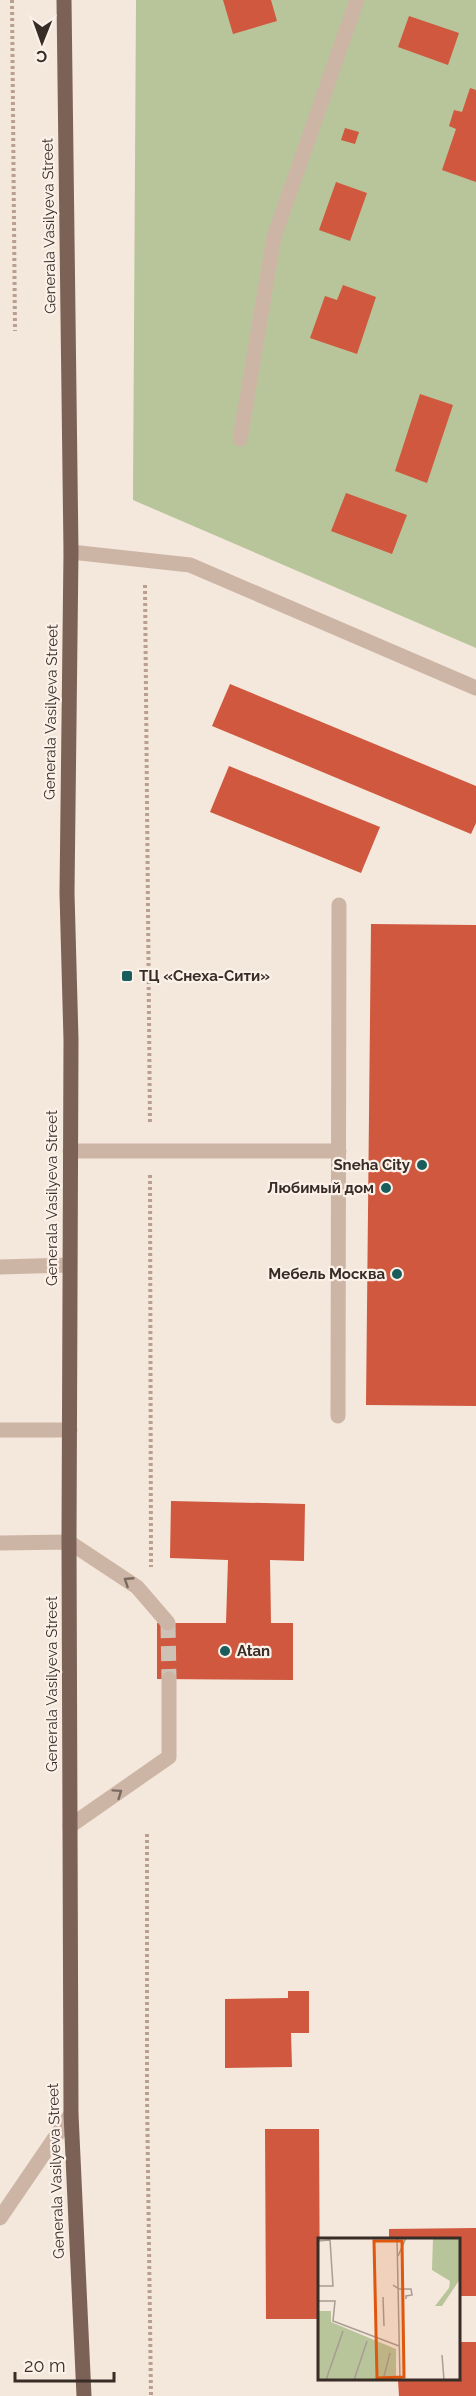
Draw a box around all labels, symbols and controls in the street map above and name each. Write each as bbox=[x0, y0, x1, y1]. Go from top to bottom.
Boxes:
north arrow bbox=[12, 12, 72, 72]
text: С bbox=[36, 47, 47, 66]
street label: Generala Vasilyeva Street bbox=[38, 138, 60, 314]
street label: Generala Vasilyeva Street bbox=[40, 624, 62, 800]
place label: ТЦ «Снеха-Сити» bbox=[139, 967, 270, 985]
marker: ТЦ «Снеха-Сити» bbox=[120, 969, 134, 983]
street label: Generala Vasilyeva Street bbox=[43, 1110, 61, 1286]
place label: Sneha City bbox=[333, 1156, 411, 1174]
marker: Sneha City bbox=[415, 1158, 429, 1172]
place label: Любимый дом bbox=[267, 1179, 374, 1197]
marker: Любимый дом bbox=[379, 1181, 393, 1195]
place label: Мебель Москва bbox=[268, 1265, 385, 1283]
marker: Мебель Москва bbox=[390, 1267, 404, 1281]
one-way arrow bbox=[123, 1577, 134, 1588]
street label: Generala Vasilyeva Street bbox=[43, 1596, 61, 1772]
place label: Atan bbox=[237, 1642, 270, 1660]
marker: Atan bbox=[218, 1644, 232, 1658]
one-way arrow bbox=[112, 1789, 123, 1800]
street label: Generala Vasilyeva Street bbox=[44, 2083, 68, 2259]
inset map bbox=[318, 2238, 461, 2381]
scale bar bbox=[15, 2345, 114, 2383]
text: 20 m bbox=[24, 2355, 66, 2376]

